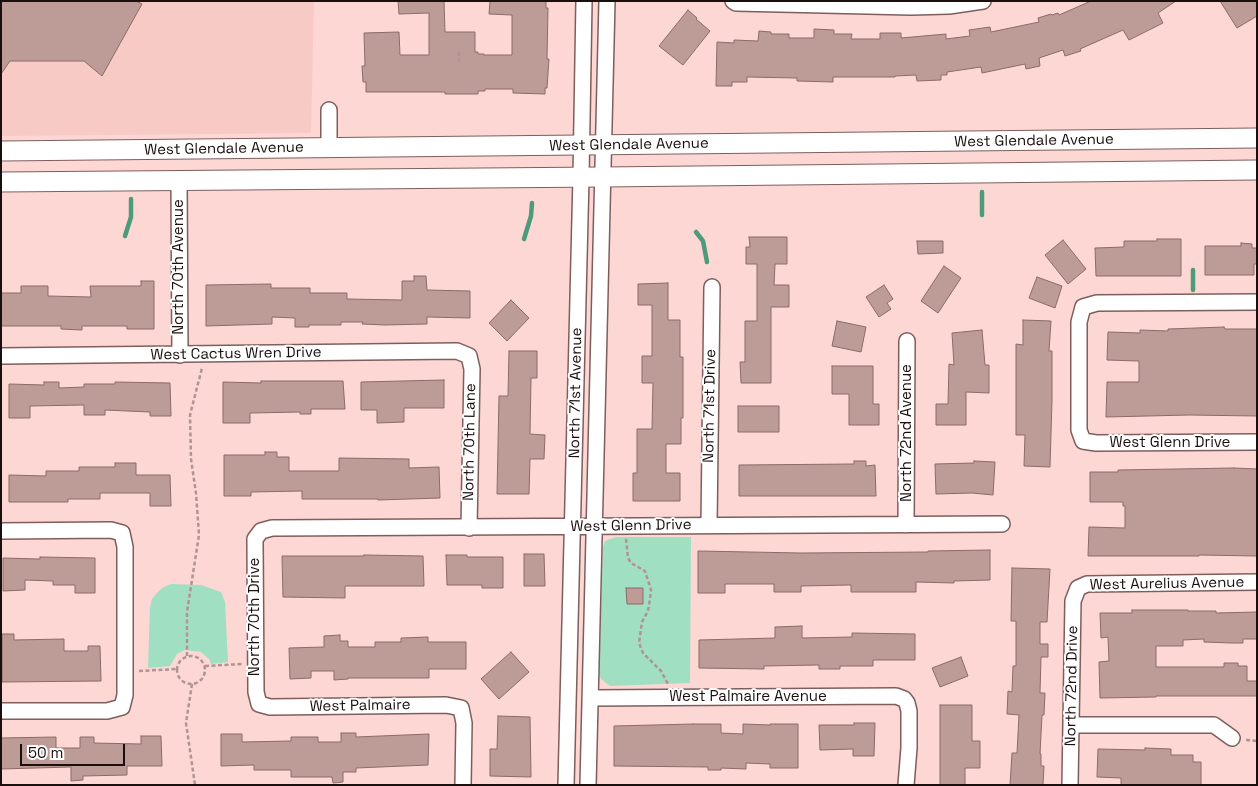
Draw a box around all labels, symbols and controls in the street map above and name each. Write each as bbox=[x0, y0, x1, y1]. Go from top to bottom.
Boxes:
street label: West Glendale Avenue bbox=[954, 131, 1114, 151]
street label: West Glendale Avenue bbox=[549, 135, 709, 155]
street label: West Glendale Avenue bbox=[144, 139, 304, 159]
street label: North 70th Avenue bbox=[170, 199, 188, 335]
street label: North 71st Avenue bbox=[566, 327, 586, 459]
street label: West Cactus Wren Drive bbox=[150, 344, 322, 364]
street label: North 71st Drive bbox=[700, 349, 720, 463]
street label: North 72nd Avenue bbox=[898, 364, 916, 502]
street label: North 70th Lane bbox=[460, 383, 480, 501]
street label: West Glenn Drive bbox=[1110, 434, 1230, 452]
street label: West Glenn Drive bbox=[570, 516, 692, 536]
street label: North 70th Drive bbox=[246, 558, 264, 676]
street label: West Aurelius Avenue bbox=[1090, 574, 1244, 594]
street label: North 72nd Drive bbox=[1062, 625, 1082, 747]
street label: West Palmaire Avenue bbox=[669, 688, 827, 706]
street label: West Palmaire bbox=[309, 696, 411, 716]
scale bar bbox=[22, 734, 128, 766]
text: 50 m bbox=[28, 743, 63, 762]

